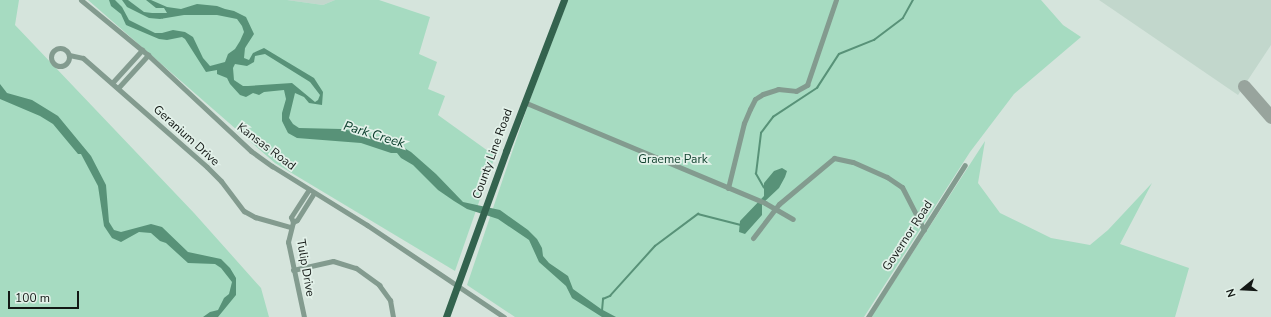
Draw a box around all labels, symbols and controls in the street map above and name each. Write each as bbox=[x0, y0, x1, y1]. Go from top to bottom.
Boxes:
street label: Geranium Drive bbox=[150, 103, 222, 169]
street label: County Line Road bbox=[470, 107, 516, 201]
water label: Park Creek bbox=[342, 118, 406, 152]
street label: Kansas Road bbox=[234, 120, 298, 174]
park label: Graeme Park bbox=[638, 153, 708, 167]
street label: Governor Road bbox=[880, 198, 936, 274]
street label: Tulip Drive bbox=[293, 238, 317, 298]
north arrow bbox=[1223, 269, 1263, 309]
scale bar bbox=[10, 283, 81, 309]
text: N bbox=[1223, 287, 1240, 299]
text: 100 m bbox=[15, 290, 50, 306]

